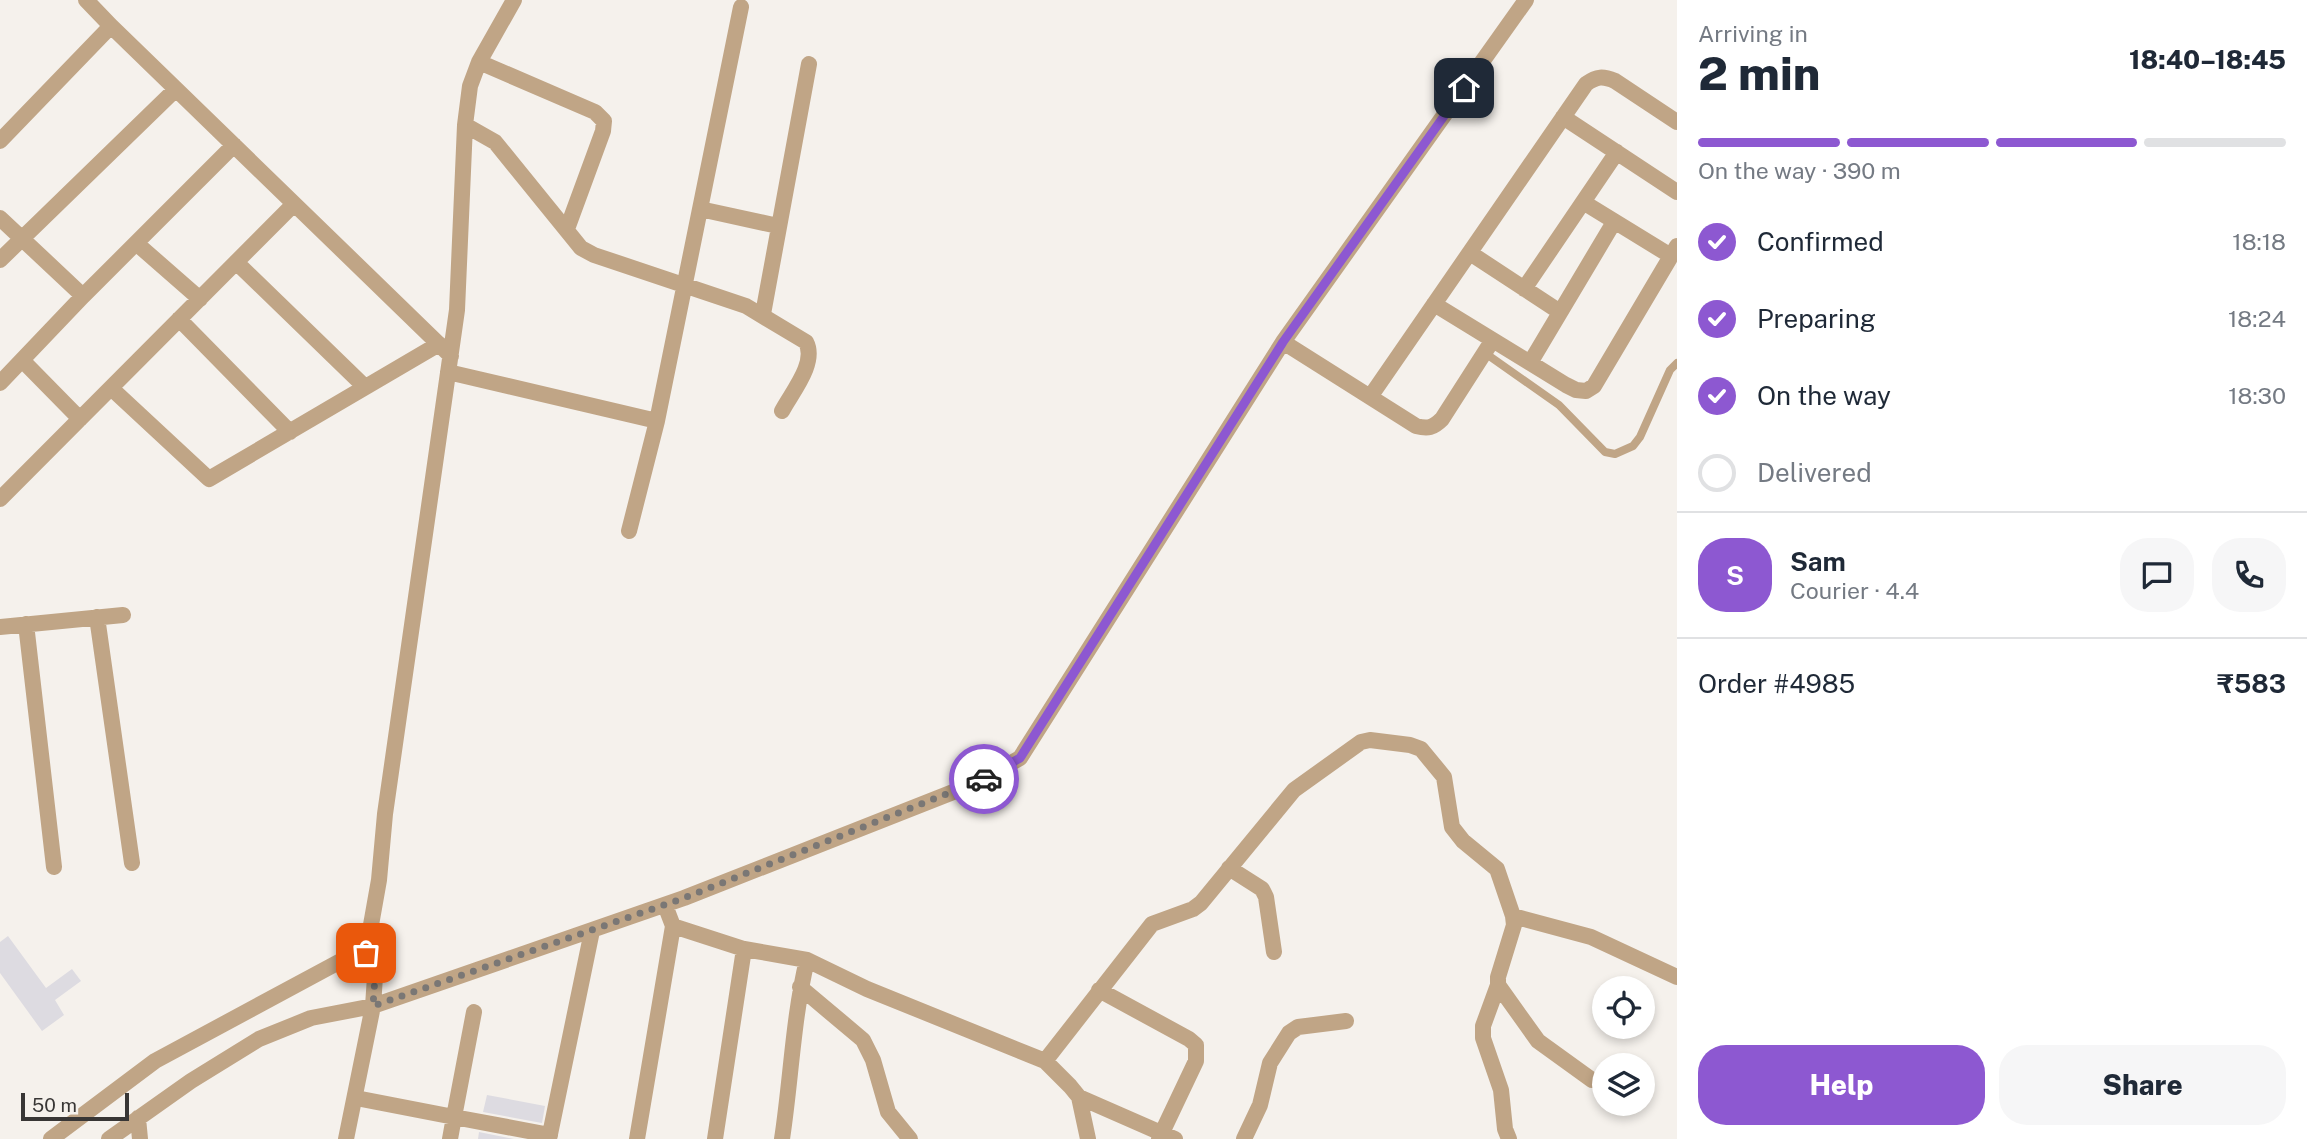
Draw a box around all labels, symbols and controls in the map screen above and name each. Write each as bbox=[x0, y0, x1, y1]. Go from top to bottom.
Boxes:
text: Arriving in bbox=[1698, 20, 1808, 47]
text: 18:40–18:45 bbox=[2129, 44, 2286, 75]
text: 2 min bbox=[1698, 46, 1820, 100]
pin bbox=[1434, 58, 1494, 118]
icon: home bbox=[1445, 69, 1483, 107]
text: On the way · 390 m bbox=[1698, 157, 1901, 184]
icon: check bbox=[1698, 223, 1736, 261]
text: Confirmed bbox=[1757, 226, 1884, 257]
text: 18:18 bbox=[2232, 228, 2286, 255]
icon: check bbox=[1698, 300, 1736, 338]
text: Preparing bbox=[1757, 303, 1876, 334]
text: 18:24 bbox=[2228, 305, 2286, 332]
icon: check bbox=[1698, 377, 1736, 415]
text: On the way bbox=[1757, 380, 1891, 411]
text: 18:30 bbox=[2228, 382, 2286, 409]
text: Delivered bbox=[1757, 457, 1872, 488]
button: chat bbox=[2120, 538, 2194, 612]
button: phone bbox=[2212, 538, 2286, 612]
text: Sam bbox=[1790, 546, 1846, 577]
text: S bbox=[1726, 560, 1744, 591]
text: Courier · 4.4 bbox=[1790, 577, 1919, 604]
text: Order #4985 bbox=[1698, 668, 1855, 699]
text: ₹583 bbox=[2217, 668, 2286, 699]
courier bbox=[949, 744, 1019, 814]
icon: car bbox=[965, 760, 1003, 798]
pin bbox=[336, 923, 396, 983]
icon: bag bbox=[347, 934, 385, 972]
map controls bbox=[1592, 976, 1655, 1116]
button: locate bbox=[1592, 976, 1655, 1039]
button: Help bbox=[1698, 1045, 1985, 1125]
button: Share bbox=[1999, 1045, 2286, 1125]
button: layers bbox=[1592, 1053, 1655, 1116]
scale bar bbox=[21, 1090, 130, 1122]
text: 50 m bbox=[32, 1094, 77, 1116]

